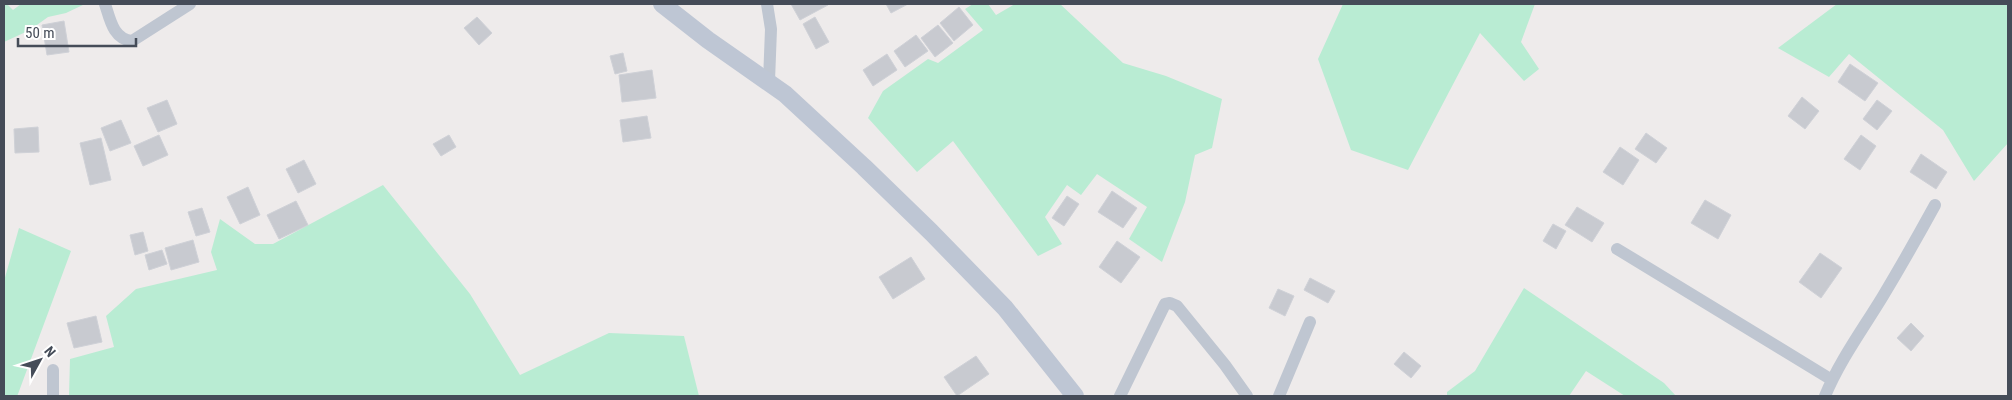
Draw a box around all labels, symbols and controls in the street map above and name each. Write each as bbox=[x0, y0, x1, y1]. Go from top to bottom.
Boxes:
scale bar bbox=[18, 15, 135, 47]
text: 50 m bbox=[25, 24, 55, 42]
north arrow bbox=[15, 335, 65, 385]
text: N bbox=[41, 343, 59, 360]

